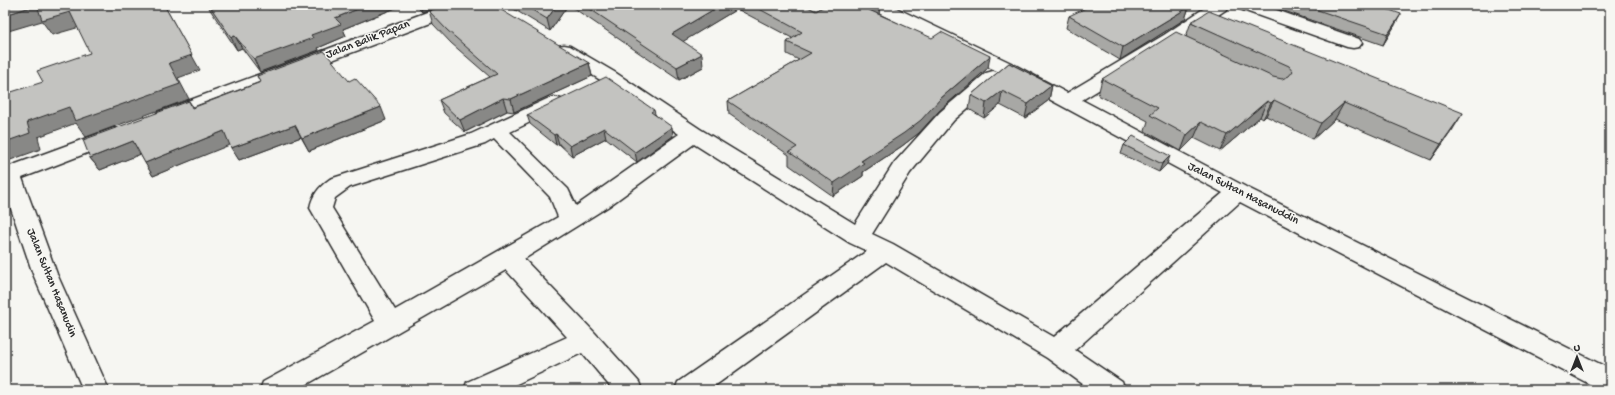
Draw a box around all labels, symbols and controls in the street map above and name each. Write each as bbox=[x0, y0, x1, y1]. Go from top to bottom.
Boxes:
street label: Jalan Balik Papan bbox=[324, 17, 412, 62]
street label: Jalan Sultan Hasanuddin bbox=[1185, 160, 1301, 228]
street label: Jalan Sultan Hasanudin bbox=[23, 227, 79, 340]
north arrow bbox=[1557, 337, 1597, 377]
text: U bbox=[1574, 343, 1581, 355]

